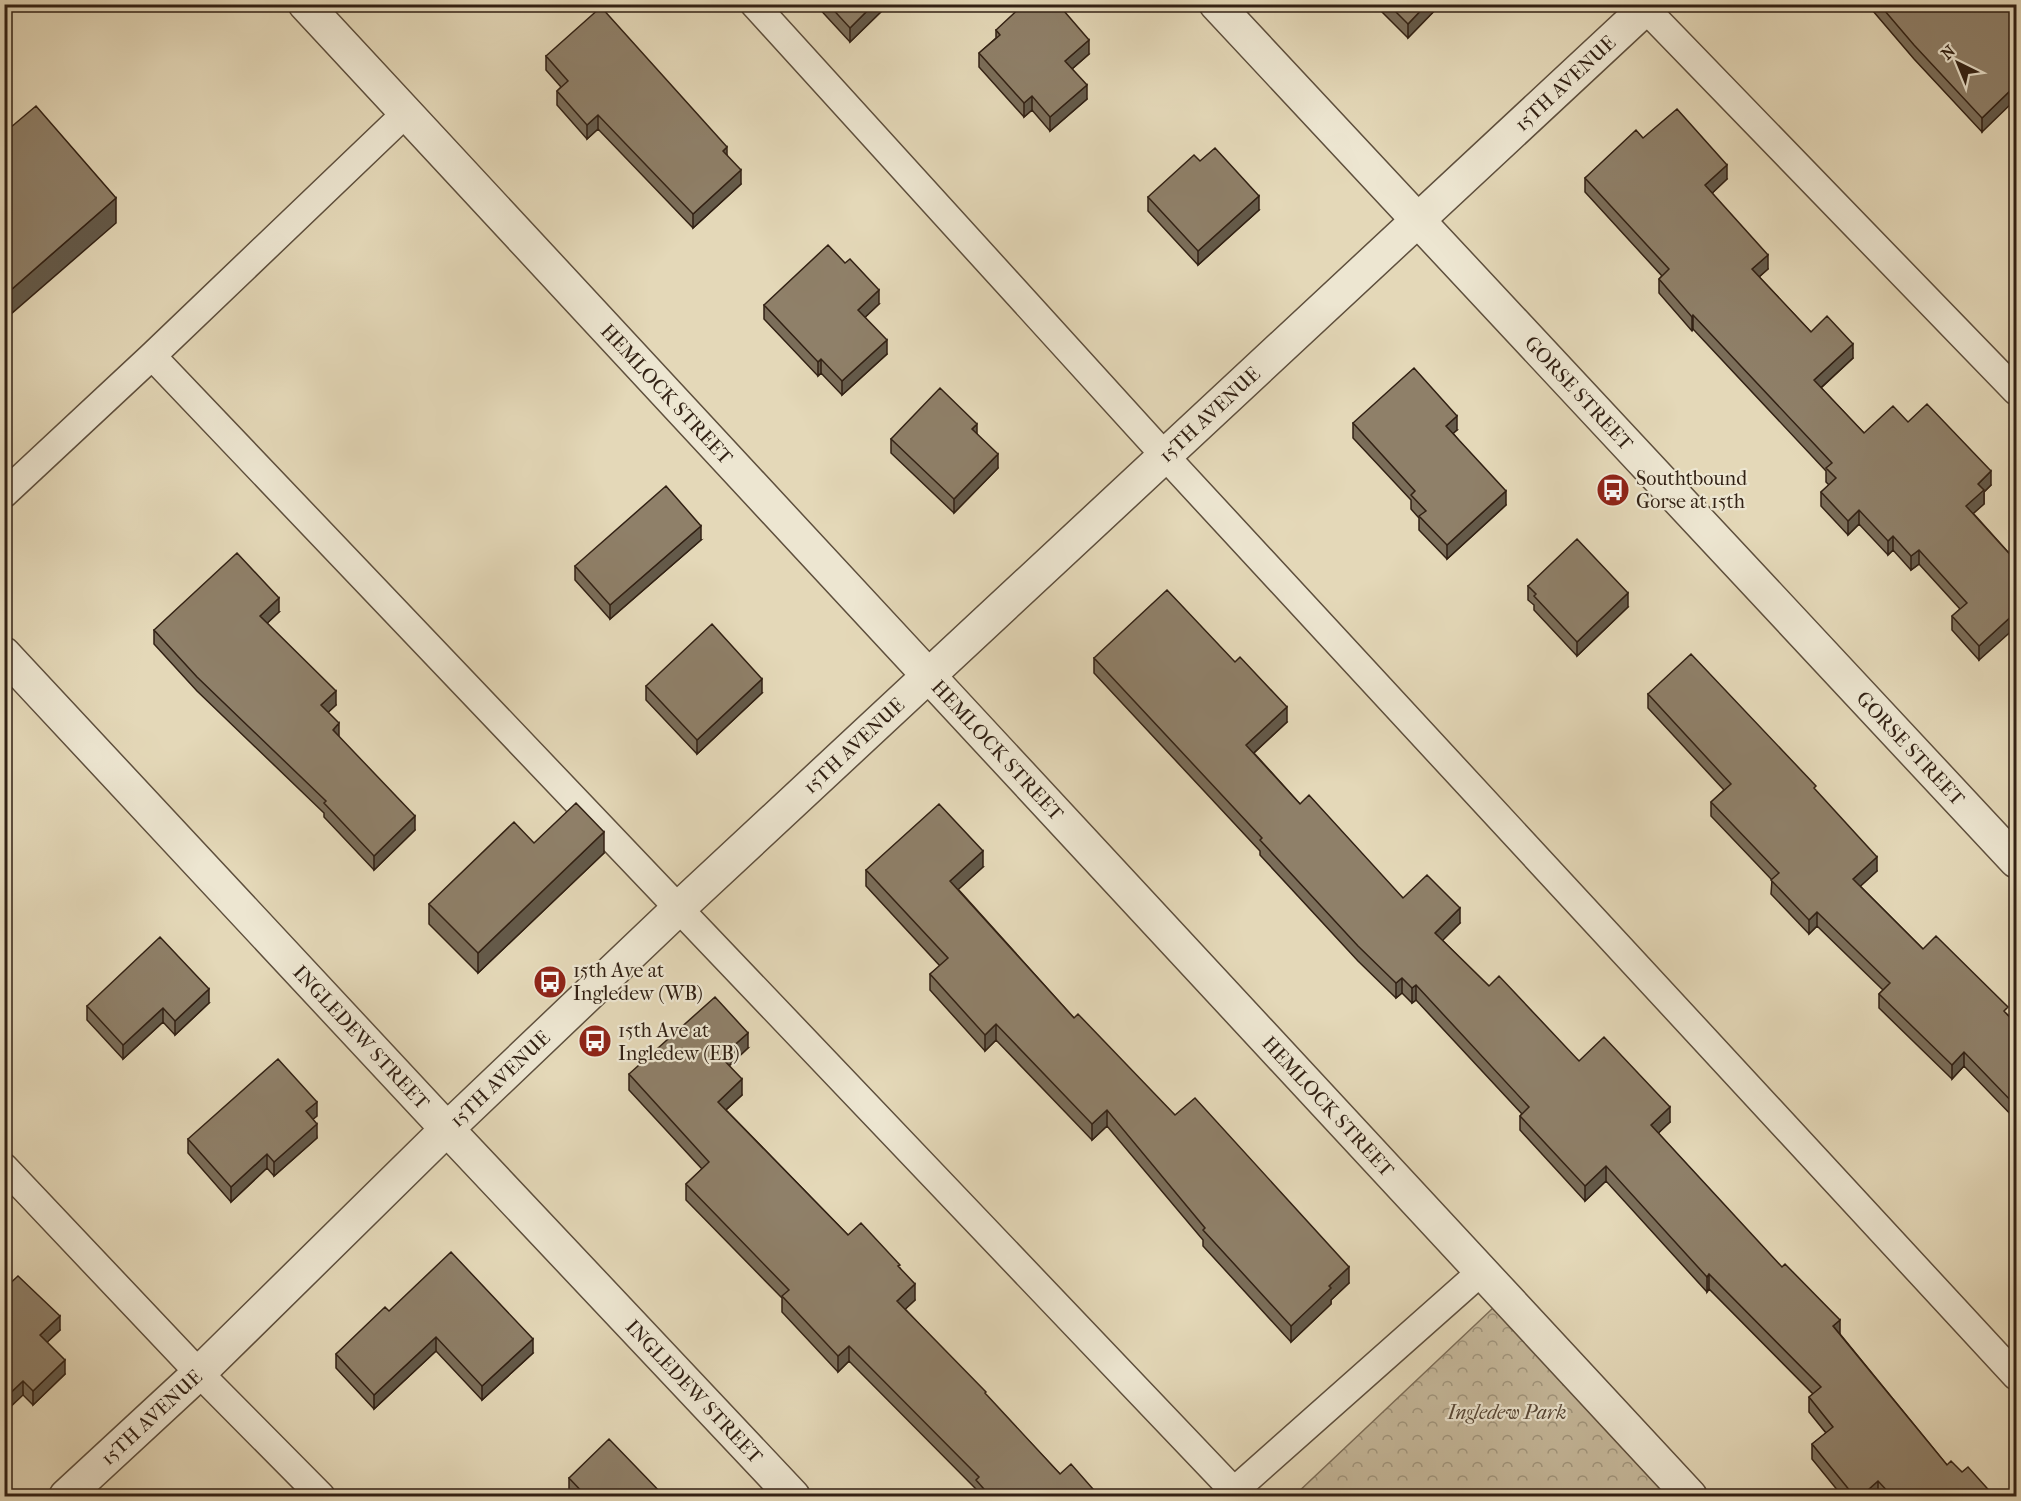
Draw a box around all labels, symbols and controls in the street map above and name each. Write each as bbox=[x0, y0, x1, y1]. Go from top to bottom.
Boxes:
street label: 15TH AVENUE bbox=[1510, 31, 1620, 136]
north arrow bbox=[1928, 33, 1988, 93]
text: N bbox=[1937, 41, 1960, 63]
street label: HEMLOCK STREET bbox=[596, 319, 738, 469]
street label: GORSE STREET bbox=[1520, 331, 1638, 455]
street label: 15TH AVENUE bbox=[1154, 362, 1265, 467]
place label: Southtbound Gorse at 15th bbox=[1636, 467, 1748, 513]
bus stop icon: Southtbound Gorse at 15th bbox=[1595, 472, 1631, 508]
street label: HEMLOCK STREET bbox=[927, 676, 1068, 826]
street label: GORSE STREET bbox=[1852, 687, 1969, 811]
street label: 15TH AVENUE bbox=[799, 693, 909, 798]
place label: 15th Ave at Ingledew (WB) bbox=[573, 959, 703, 1005]
street label: INGLEDEW STREET bbox=[288, 961, 434, 1115]
bus stop icon: 15th Ave at Ingledew (WB) bbox=[532, 964, 568, 1000]
place label: 15th Ave at Ingledew (EB) bbox=[618, 1019, 740, 1065]
bus stop icon: 15th Ave at Ingledew (EB) bbox=[577, 1023, 613, 1059]
street label: 15TH AVENUE bbox=[445, 1026, 555, 1132]
street label: HEMLOCK STREET bbox=[1257, 1032, 1399, 1182]
street label: INGLEDEW STREET bbox=[621, 1315, 767, 1469]
street label: 15TH AVENUE bbox=[96, 1365, 207, 1470]
park label: Ingledew Park bbox=[1447, 1401, 1566, 1424]

